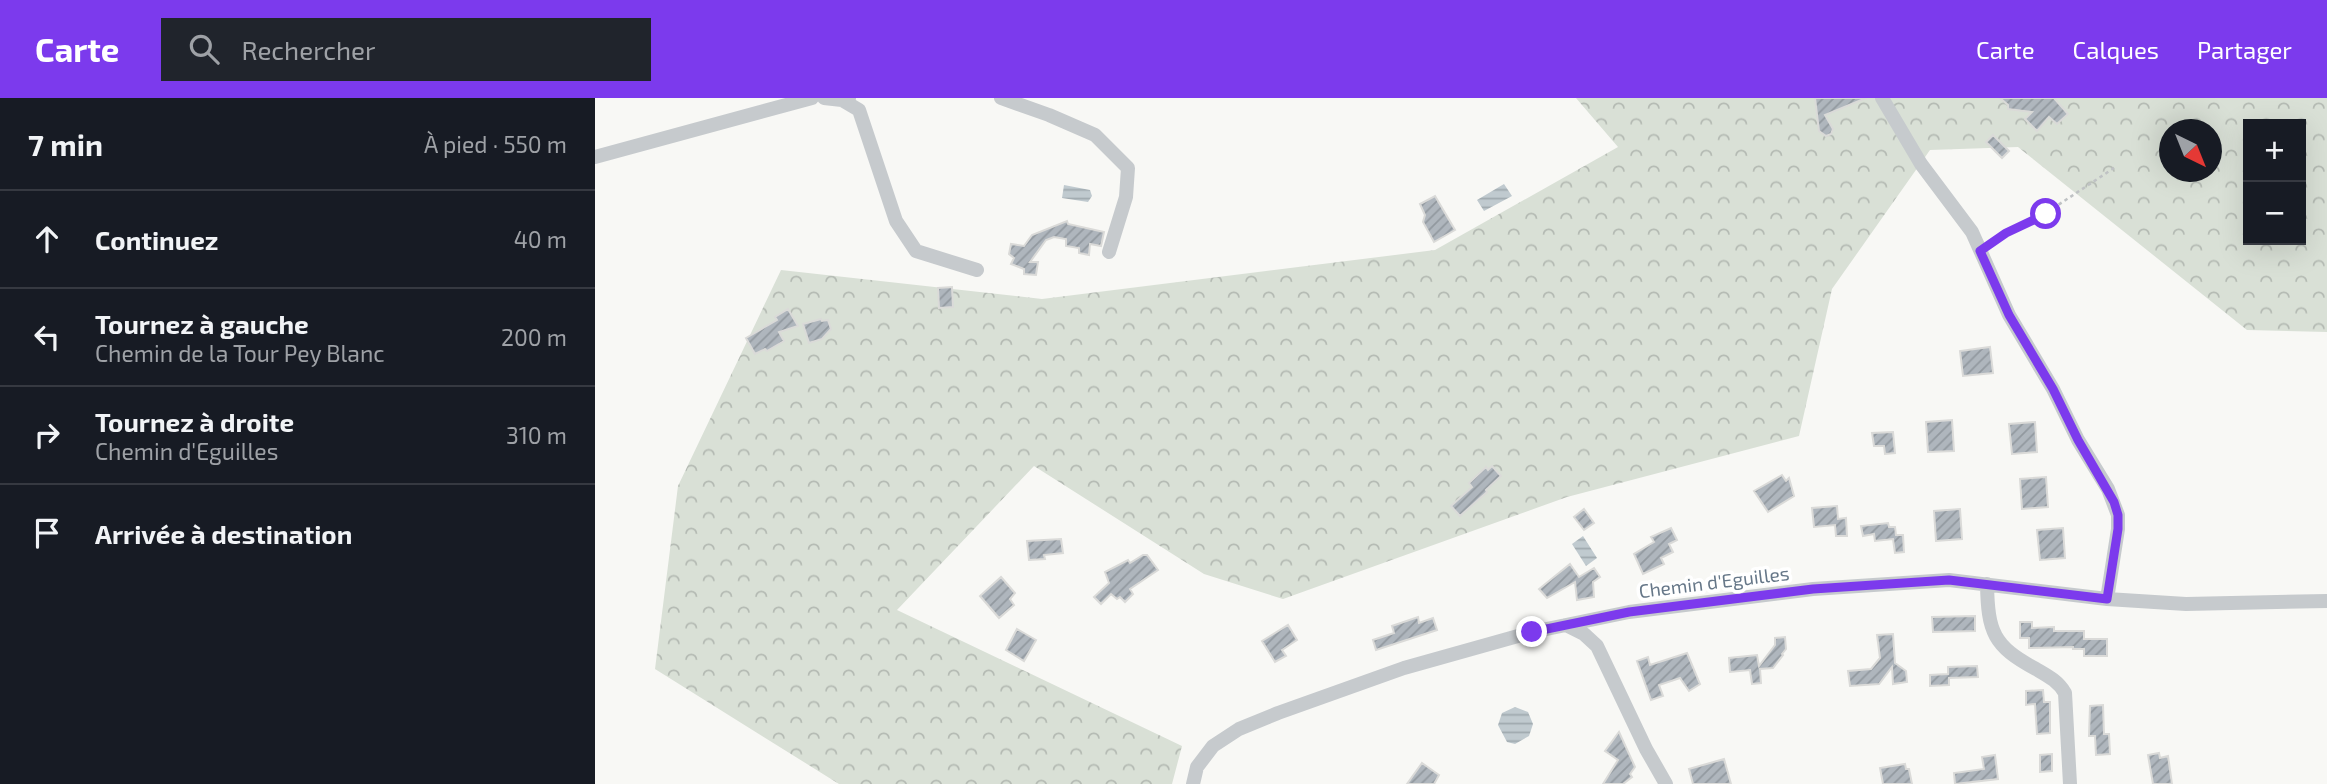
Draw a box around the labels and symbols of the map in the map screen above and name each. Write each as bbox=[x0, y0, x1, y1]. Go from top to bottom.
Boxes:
north arrow bbox=[2159, 119, 2222, 182]
route start bbox=[2030, 198, 2061, 229]
street label: Chemin d'Eguilles bbox=[1637, 561, 1791, 602]
route end bbox=[1516, 616, 1547, 647]

